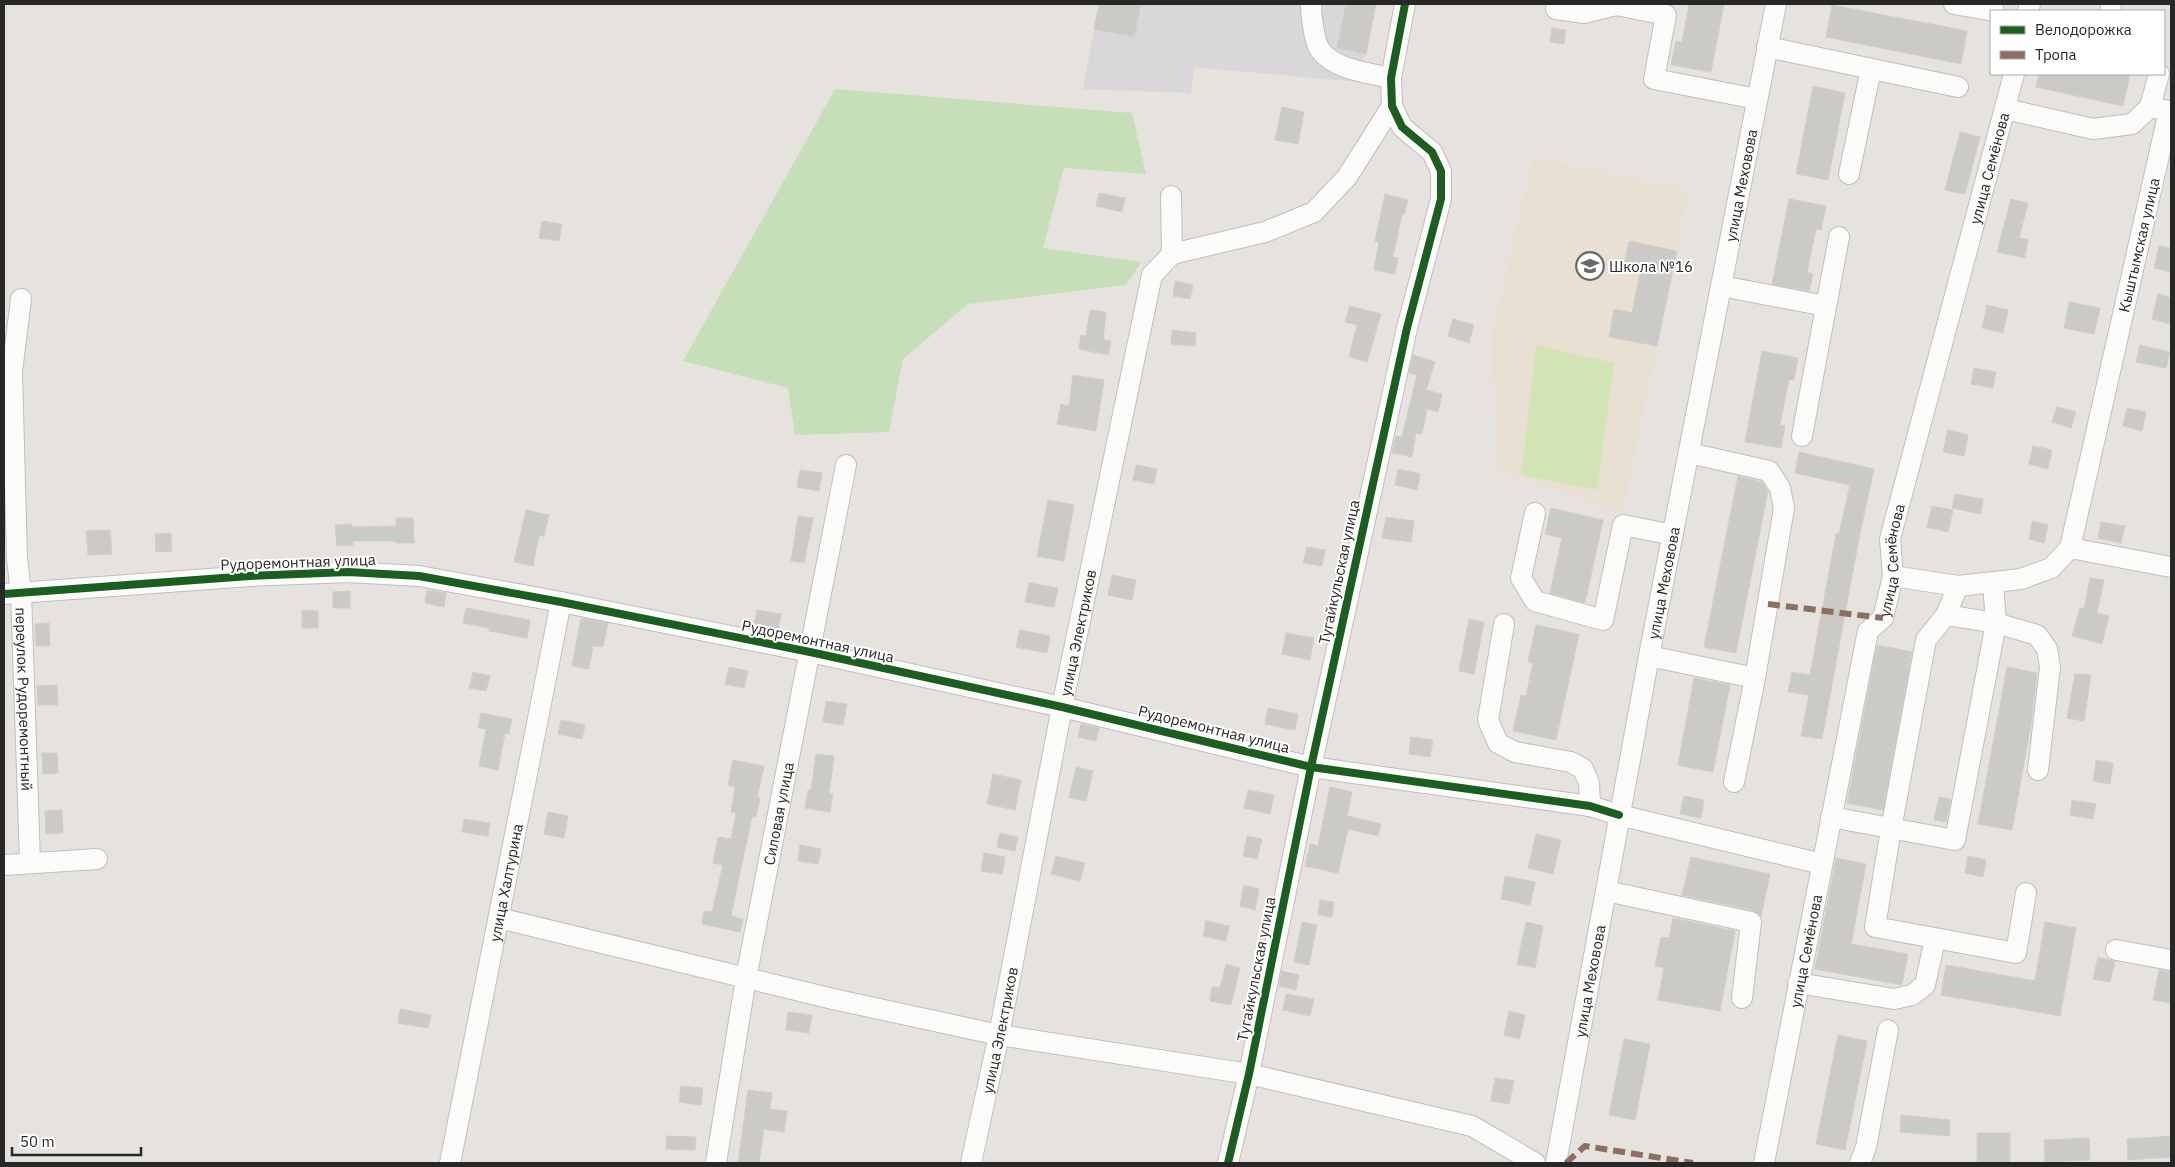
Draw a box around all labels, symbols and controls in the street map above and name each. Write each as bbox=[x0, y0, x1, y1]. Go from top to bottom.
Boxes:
legend bbox=[1990, 10, 2165, 75]
text: Велодорожка bbox=[2035, 20, 2132, 39]
text: Тропа bbox=[2035, 45, 2077, 64]
street label: улица Семёнова bbox=[1965, 110, 2013, 226]
street label: улица Меховова bbox=[1720, 127, 1761, 243]
street label: Кыштымская улица bbox=[2114, 176, 2164, 314]
school or university icon: Школа №16 bbox=[1575, 251, 1605, 281]
place label: Школа №16 bbox=[1609, 257, 1693, 276]
street label: Тугайкульская улица bbox=[1314, 498, 1364, 646]
street label: улица Семёнова bbox=[1874, 502, 1909, 619]
street label: улица Меховова bbox=[1643, 525, 1684, 641]
street label: Рудоремонтная улица bbox=[220, 550, 376, 574]
street label: улица Электриков bbox=[1055, 568, 1100, 698]
street label: переулок Рудоремонтный bbox=[12, 607, 37, 791]
street label: Рудоремонтная улица bbox=[740, 616, 896, 666]
street label: Рудоремонтная улица bbox=[1136, 701, 1292, 757]
street label: Силовая улица bbox=[759, 760, 797, 867]
street label: улица Халтурина bbox=[485, 822, 526, 943]
street label: улица Семёнова bbox=[1785, 893, 1826, 1009]
street label: Тугайкульская улица bbox=[1233, 895, 1279, 1043]
street label: улица Меховова bbox=[1570, 923, 1609, 1039]
street label: улица Электриков bbox=[977, 965, 1021, 1095]
scale bar bbox=[12, 1124, 141, 1156]
text: 50 m bbox=[20, 1132, 55, 1151]

